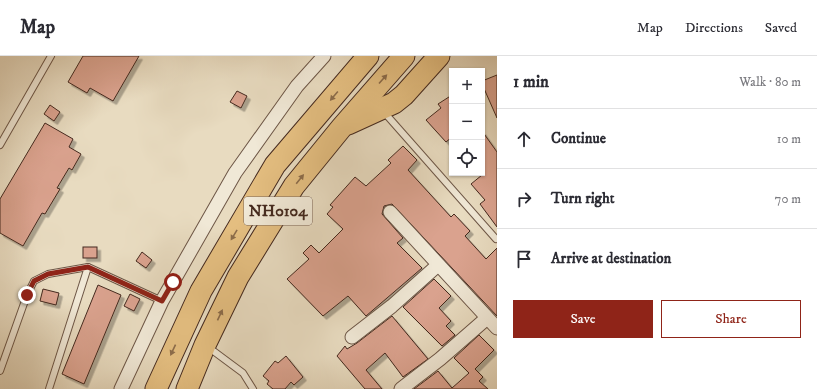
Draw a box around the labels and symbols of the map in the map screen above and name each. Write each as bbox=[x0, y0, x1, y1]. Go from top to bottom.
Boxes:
one-way arrow bbox=[378, 74, 388, 84]
one-way arrow bbox=[329, 91, 338, 102]
one-way arrow bbox=[295, 173, 304, 184]
road number: NH0104 bbox=[244, 197, 312, 225]
one-way arrow bbox=[230, 229, 237, 241]
route start bbox=[164, 273, 182, 291]
route end bbox=[18, 286, 36, 304]
one-way arrow bbox=[217, 309, 223, 321]
one-way arrow bbox=[170, 345, 176, 356]

